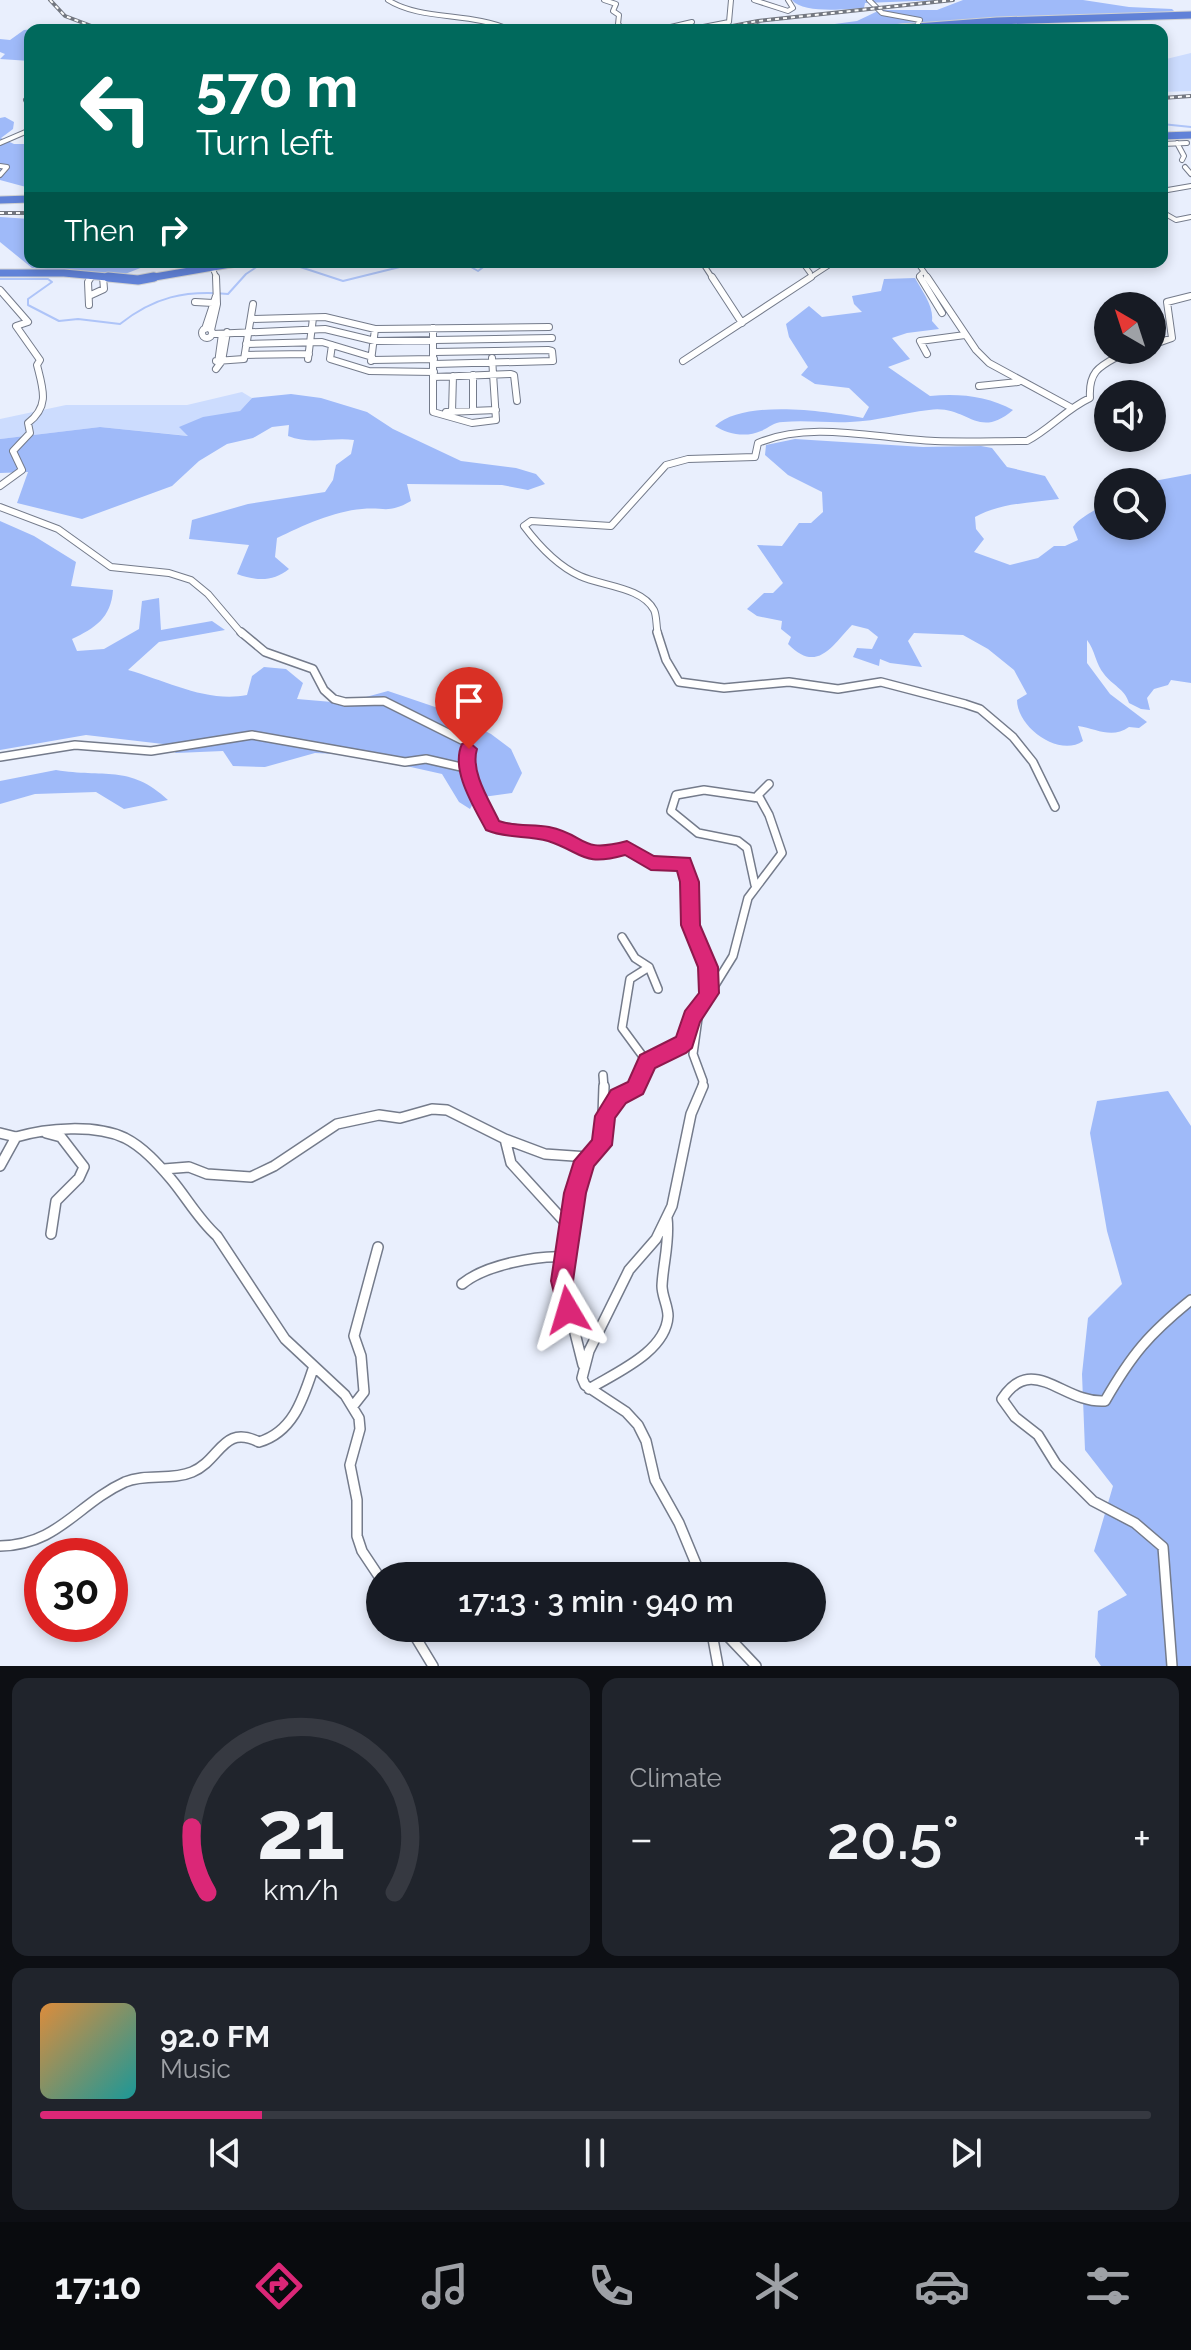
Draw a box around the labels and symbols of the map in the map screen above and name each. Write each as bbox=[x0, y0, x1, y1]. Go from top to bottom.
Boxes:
north arrow bbox=[1094, 292, 1166, 364]
pin bbox=[435, 667, 503, 749]
position arrow bbox=[526, 1268, 610, 1352]
speed limit sign: 30 bbox=[24, 1538, 128, 1642]

